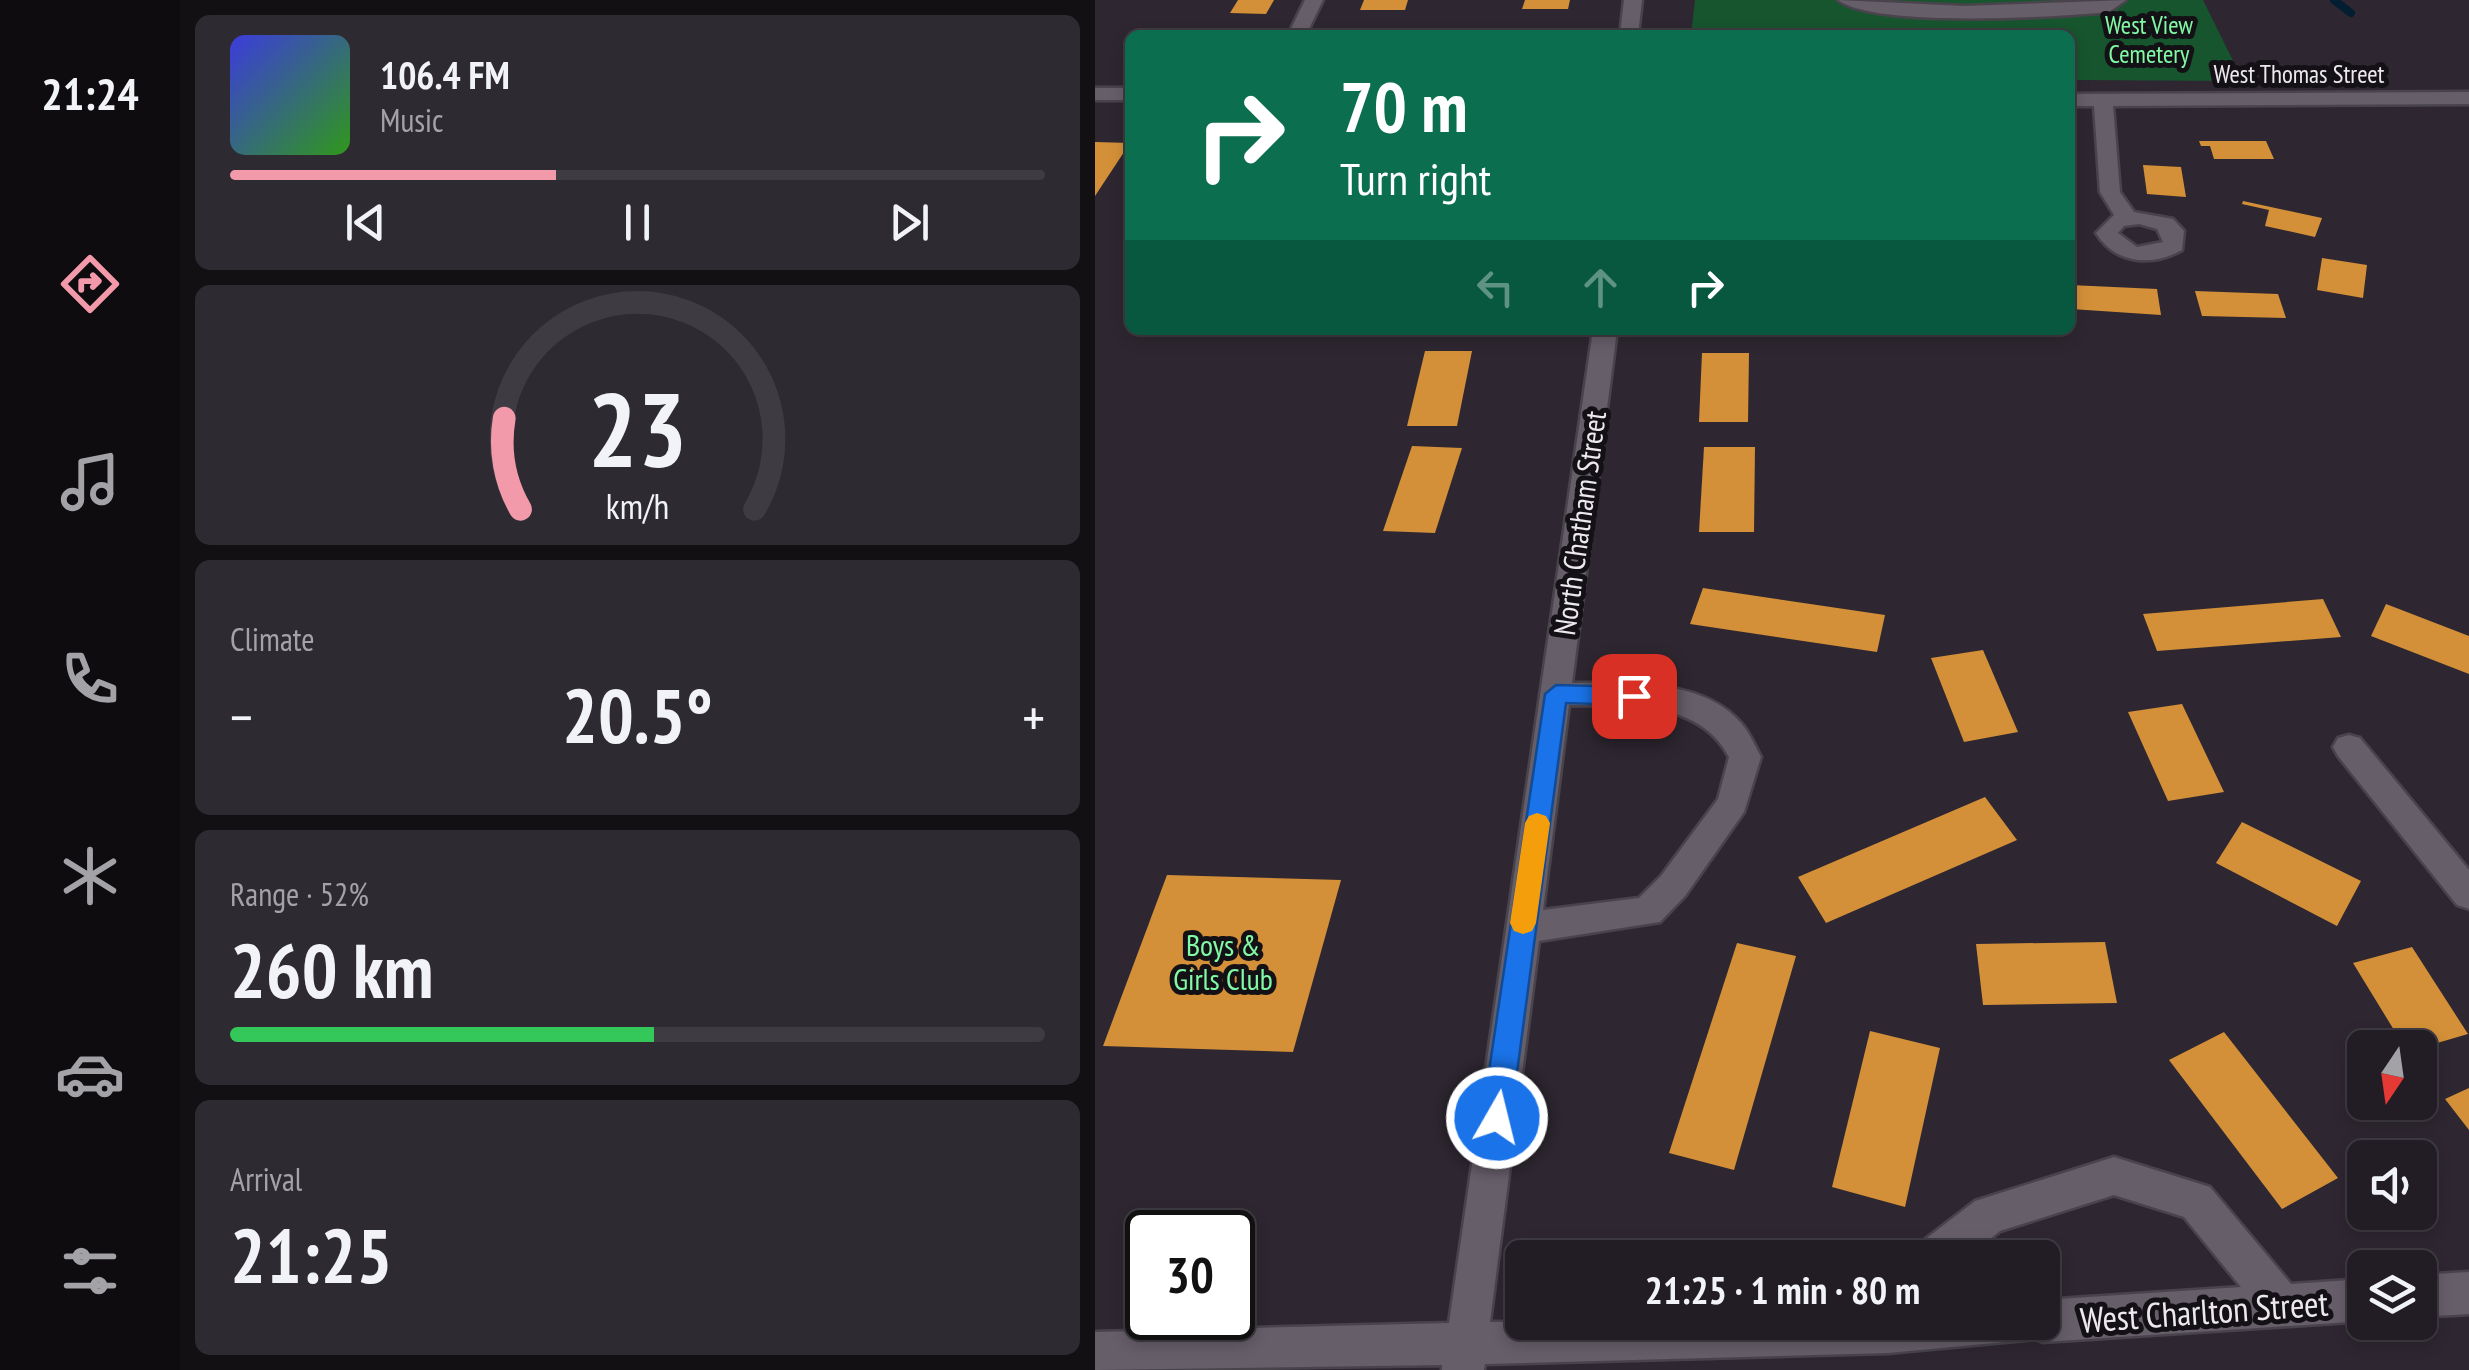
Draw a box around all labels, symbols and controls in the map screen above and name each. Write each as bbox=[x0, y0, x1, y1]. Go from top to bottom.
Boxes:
park label: West View Cemetery bbox=[2105, 9, 2193, 70]
text: 106.4 FM bbox=[380, 50, 510, 99]
street label: West Thomas Street bbox=[2214, 58, 2385, 90]
text: 70 m bbox=[1340, 61, 1468, 151]
text: 21:24 bbox=[41, 64, 139, 122]
icon: right bbox=[1175, 70, 1305, 200]
text: Music bbox=[380, 99, 443, 141]
text: Turn right bbox=[1340, 149, 1491, 207]
icon: previous bbox=[338, 195, 393, 250]
icon: pause bbox=[610, 195, 665, 250]
icon: next bbox=[882, 195, 937, 250]
icon: directions bbox=[55, 249, 125, 319]
icon: left bbox=[1468, 260, 1523, 315]
icon: ahead bbox=[1573, 260, 1628, 315]
icon: right bbox=[1678, 260, 1733, 315]
text: 23 bbox=[588, 361, 687, 496]
street label: North Chatham Street bbox=[1544, 408, 1614, 638]
icon: music bbox=[55, 447, 125, 517]
text: km/h bbox=[606, 483, 669, 529]
text: Climate bbox=[230, 618, 314, 660]
icon: phone bbox=[55, 644, 125, 714]
pin bbox=[1592, 654, 1677, 739]
text: 20.5° bbox=[562, 667, 713, 764]
icon: arrive bbox=[1607, 669, 1662, 724]
text: − bbox=[230, 681, 253, 752]
text: + bbox=[1022, 681, 1045, 752]
icon: climate bbox=[55, 841, 125, 911]
text: Range · 52% bbox=[230, 873, 369, 915]
text: 260 km bbox=[230, 922, 434, 1019]
park label: Boys & Girls Club bbox=[1173, 925, 1273, 998]
north arrow bbox=[2347, 1030, 2437, 1120]
map controls bbox=[2347, 1030, 2437, 1340]
icon: car bbox=[55, 1039, 125, 1109]
position arrow bbox=[1445, 1066, 1549, 1170]
button: sound bbox=[2347, 1140, 2437, 1230]
text: Arrival bbox=[230, 1158, 302, 1200]
text: 21:25 bbox=[230, 1207, 392, 1304]
speed limit sign: 30 bbox=[1125, 1210, 1255, 1340]
icon: filters bbox=[55, 1236, 125, 1306]
button: layers bbox=[2347, 1250, 2437, 1340]
text: 21:25 · 1 min · 80 m bbox=[1645, 1265, 1920, 1314]
street label: West Charlton Street bbox=[2078, 1279, 2330, 1343]

